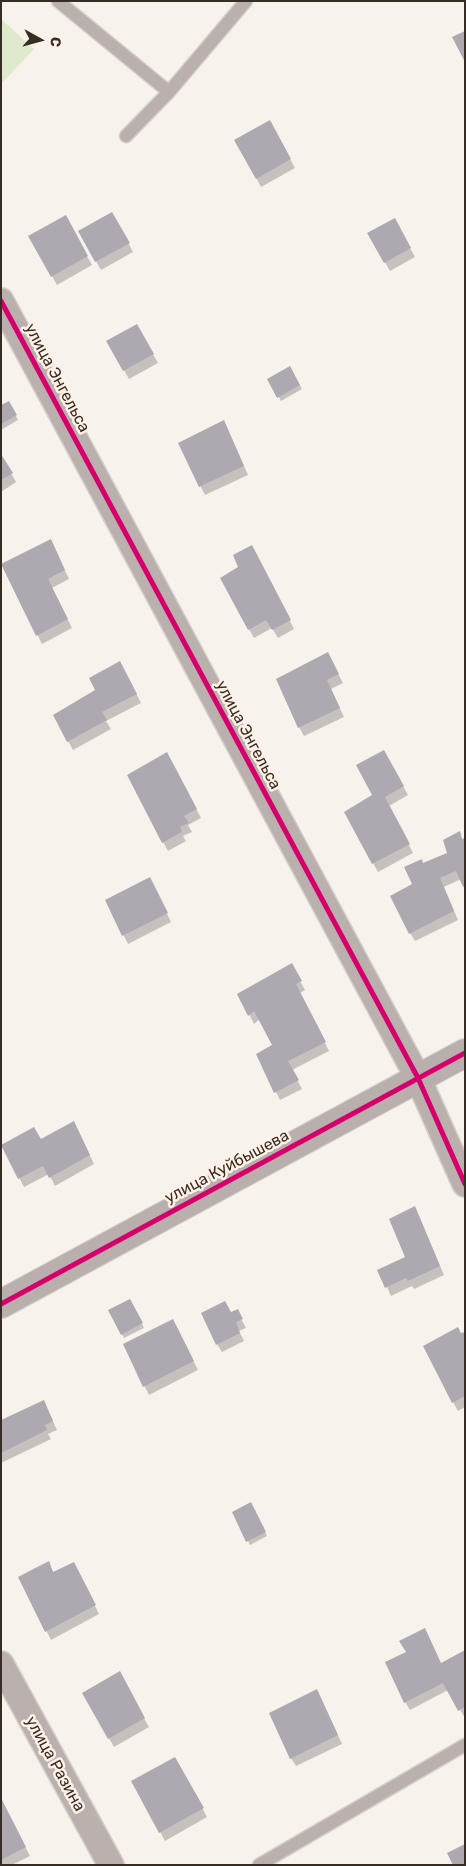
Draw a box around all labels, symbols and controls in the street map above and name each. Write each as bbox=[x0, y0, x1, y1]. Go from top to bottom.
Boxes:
north arrow bbox=[15, 15, 65, 65]
text: С bbox=[46, 36, 64, 48]
street label: улица Энгельса bbox=[20, 320, 94, 436]
street label: улица Энгельса bbox=[211, 677, 285, 793]
street label: улица Куйбышева bbox=[162, 1126, 292, 1208]
street label: улица Разина bbox=[21, 1713, 89, 1815]

